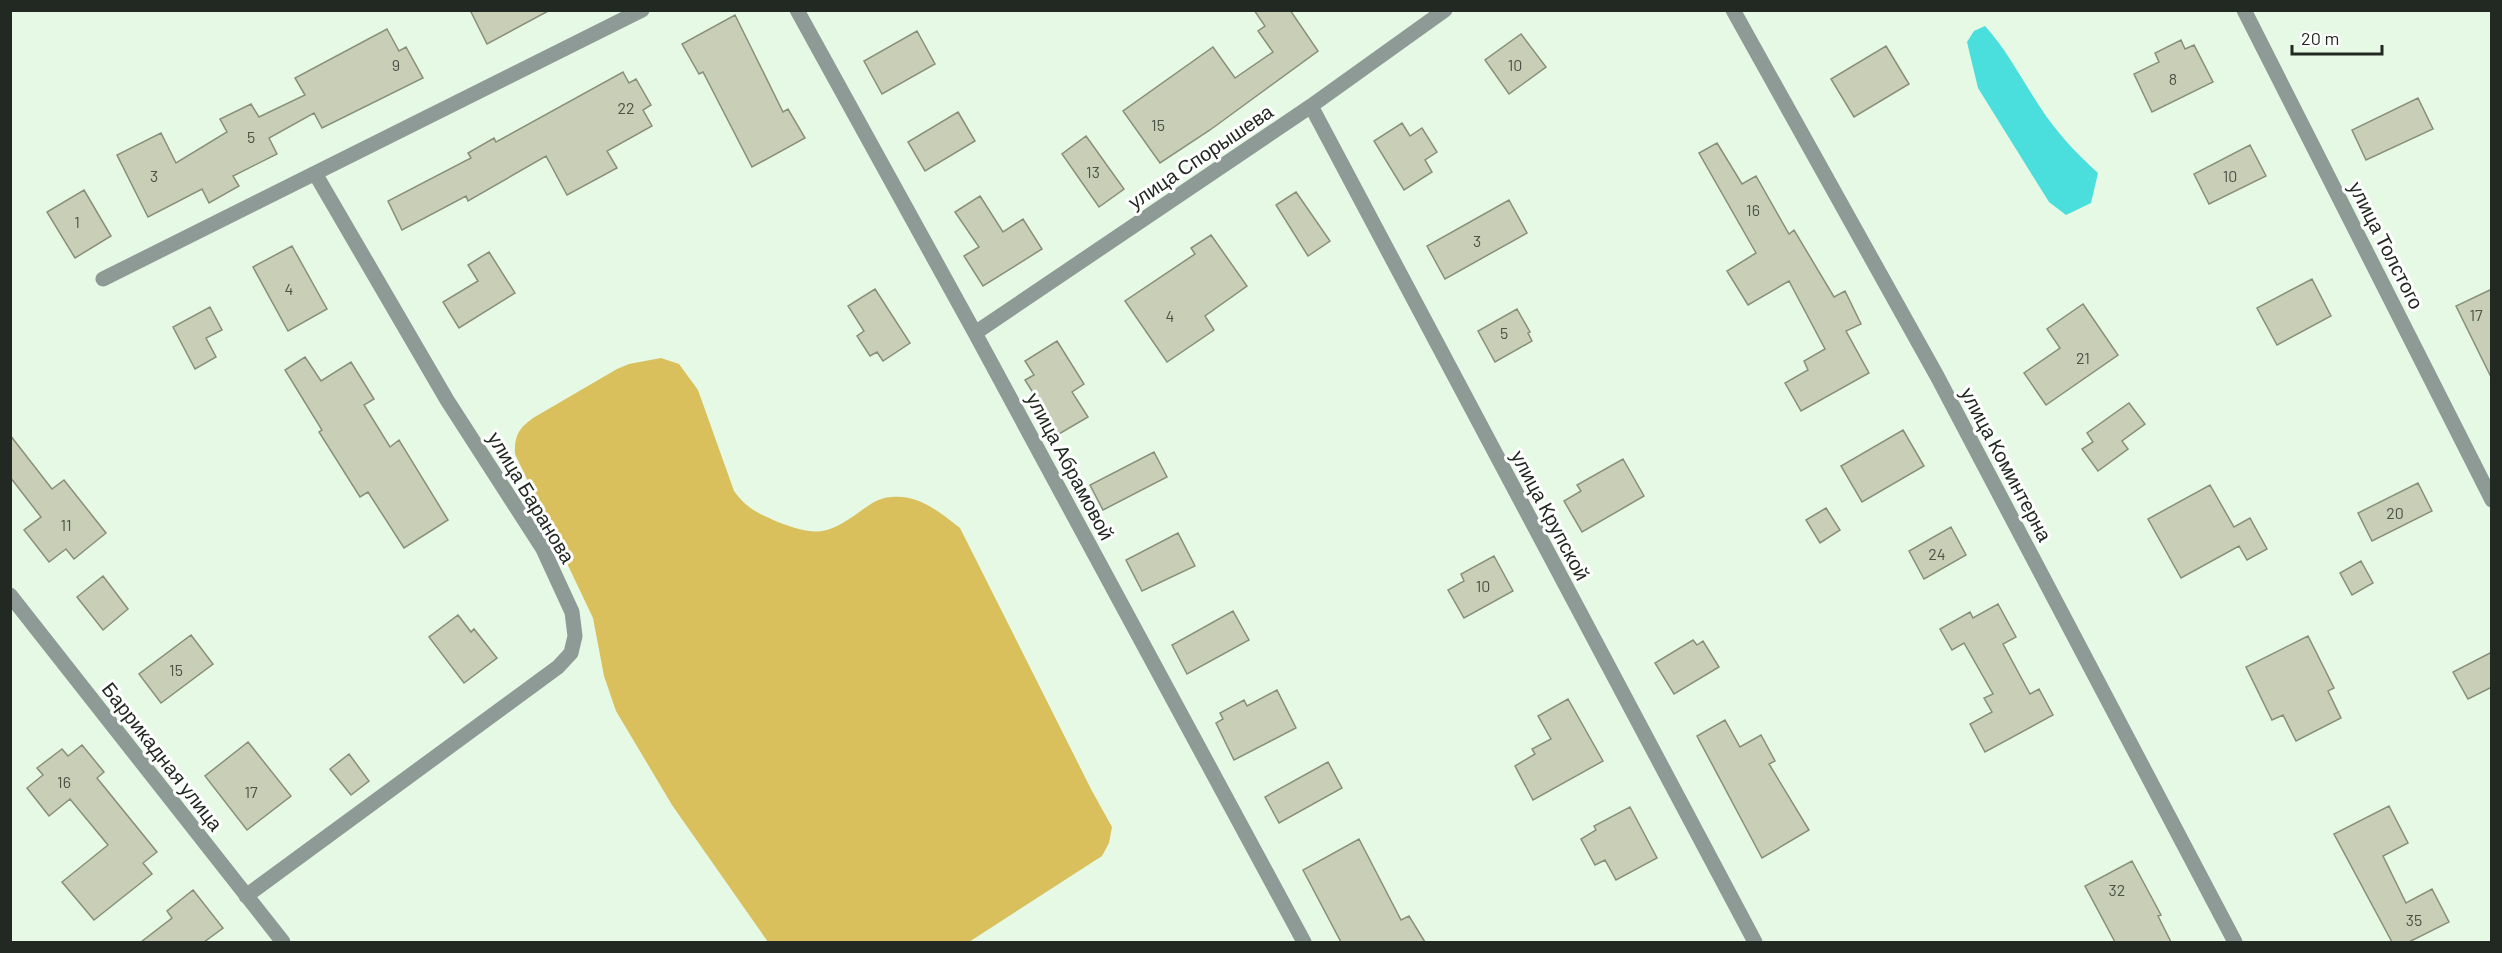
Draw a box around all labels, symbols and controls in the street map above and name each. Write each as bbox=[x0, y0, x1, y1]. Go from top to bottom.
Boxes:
scale bar bbox=[2292, 18, 2382, 56]
text: 20 m bbox=[2301, 27, 2339, 49]
house number: 9 bbox=[392, 55, 400, 74]
house number: 10 bbox=[1508, 55, 1522, 74]
house number: 8 bbox=[2169, 69, 2177, 88]
house number: 22 bbox=[617, 98, 635, 117]
street label: улица Спорышева bbox=[1123, 98, 1278, 213]
house number: 15 bbox=[1151, 115, 1165, 134]
house number: 5 bbox=[247, 127, 255, 146]
house number: 13 bbox=[1086, 162, 1100, 181]
house number: 3 bbox=[150, 166, 158, 185]
house number: 10 bbox=[2223, 166, 2237, 185]
street label: улица Толстого bbox=[2345, 177, 2429, 313]
house number: 16 bbox=[1746, 200, 1760, 219]
house number: 1 bbox=[74, 212, 80, 231]
house number: 3 bbox=[1473, 231, 1481, 250]
house number: 4 bbox=[285, 279, 293, 298]
house number: 17 bbox=[2469, 305, 2483, 324]
house number: 4 bbox=[1166, 306, 1174, 325]
house number: 5 bbox=[1500, 323, 1508, 342]
house number: 21 bbox=[2076, 348, 2090, 367]
street label: улица Коминтерна bbox=[1956, 383, 2058, 546]
street label: улица Абрамовой bbox=[1022, 388, 1120, 544]
street label: улица Баранова bbox=[483, 427, 581, 568]
street label: улица Крупской bbox=[1507, 446, 1595, 584]
house number: 20 bbox=[2386, 503, 2404, 522]
house number: 11 bbox=[60, 515, 72, 534]
house number: 24 bbox=[1928, 544, 1946, 563]
house number: 10 bbox=[1476, 576, 1490, 595]
house number: 15 bbox=[169, 660, 183, 679]
street label: Баррикадная улица bbox=[98, 677, 229, 836]
house number: 16 bbox=[57, 772, 71, 791]
house number: 17 bbox=[244, 782, 258, 801]
house number: 32 bbox=[2109, 880, 2125, 899]
house number: 35 bbox=[2406, 910, 2422, 929]

